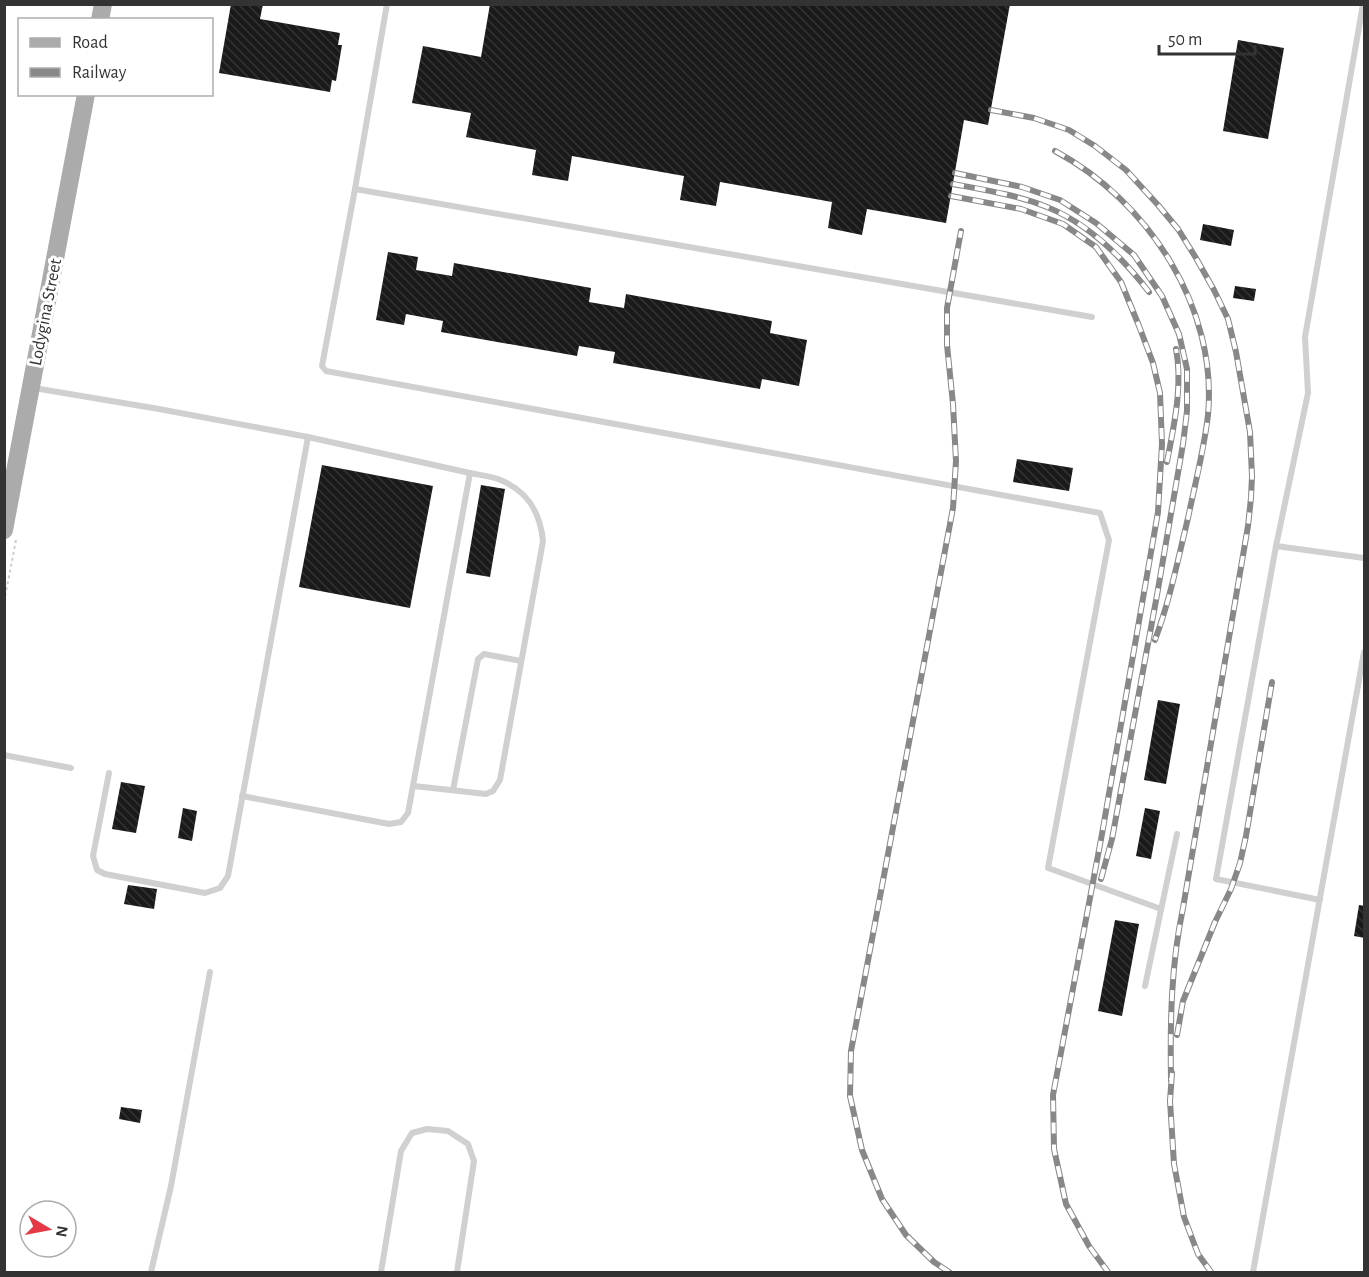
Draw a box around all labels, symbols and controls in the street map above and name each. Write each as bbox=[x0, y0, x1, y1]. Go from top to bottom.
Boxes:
legend bbox=[18, 18, 213, 96]
scale bar bbox=[1159, 18, 1255, 56]
text: 50 m bbox=[1168, 31, 1202, 49]
text: Road bbox=[72, 34, 108, 52]
text: Railway bbox=[72, 64, 127, 82]
street label: Lodygina Street bbox=[27, 257, 65, 367]
north arrow bbox=[18, 1199, 78, 1259]
text: N bbox=[53, 1225, 71, 1238]

